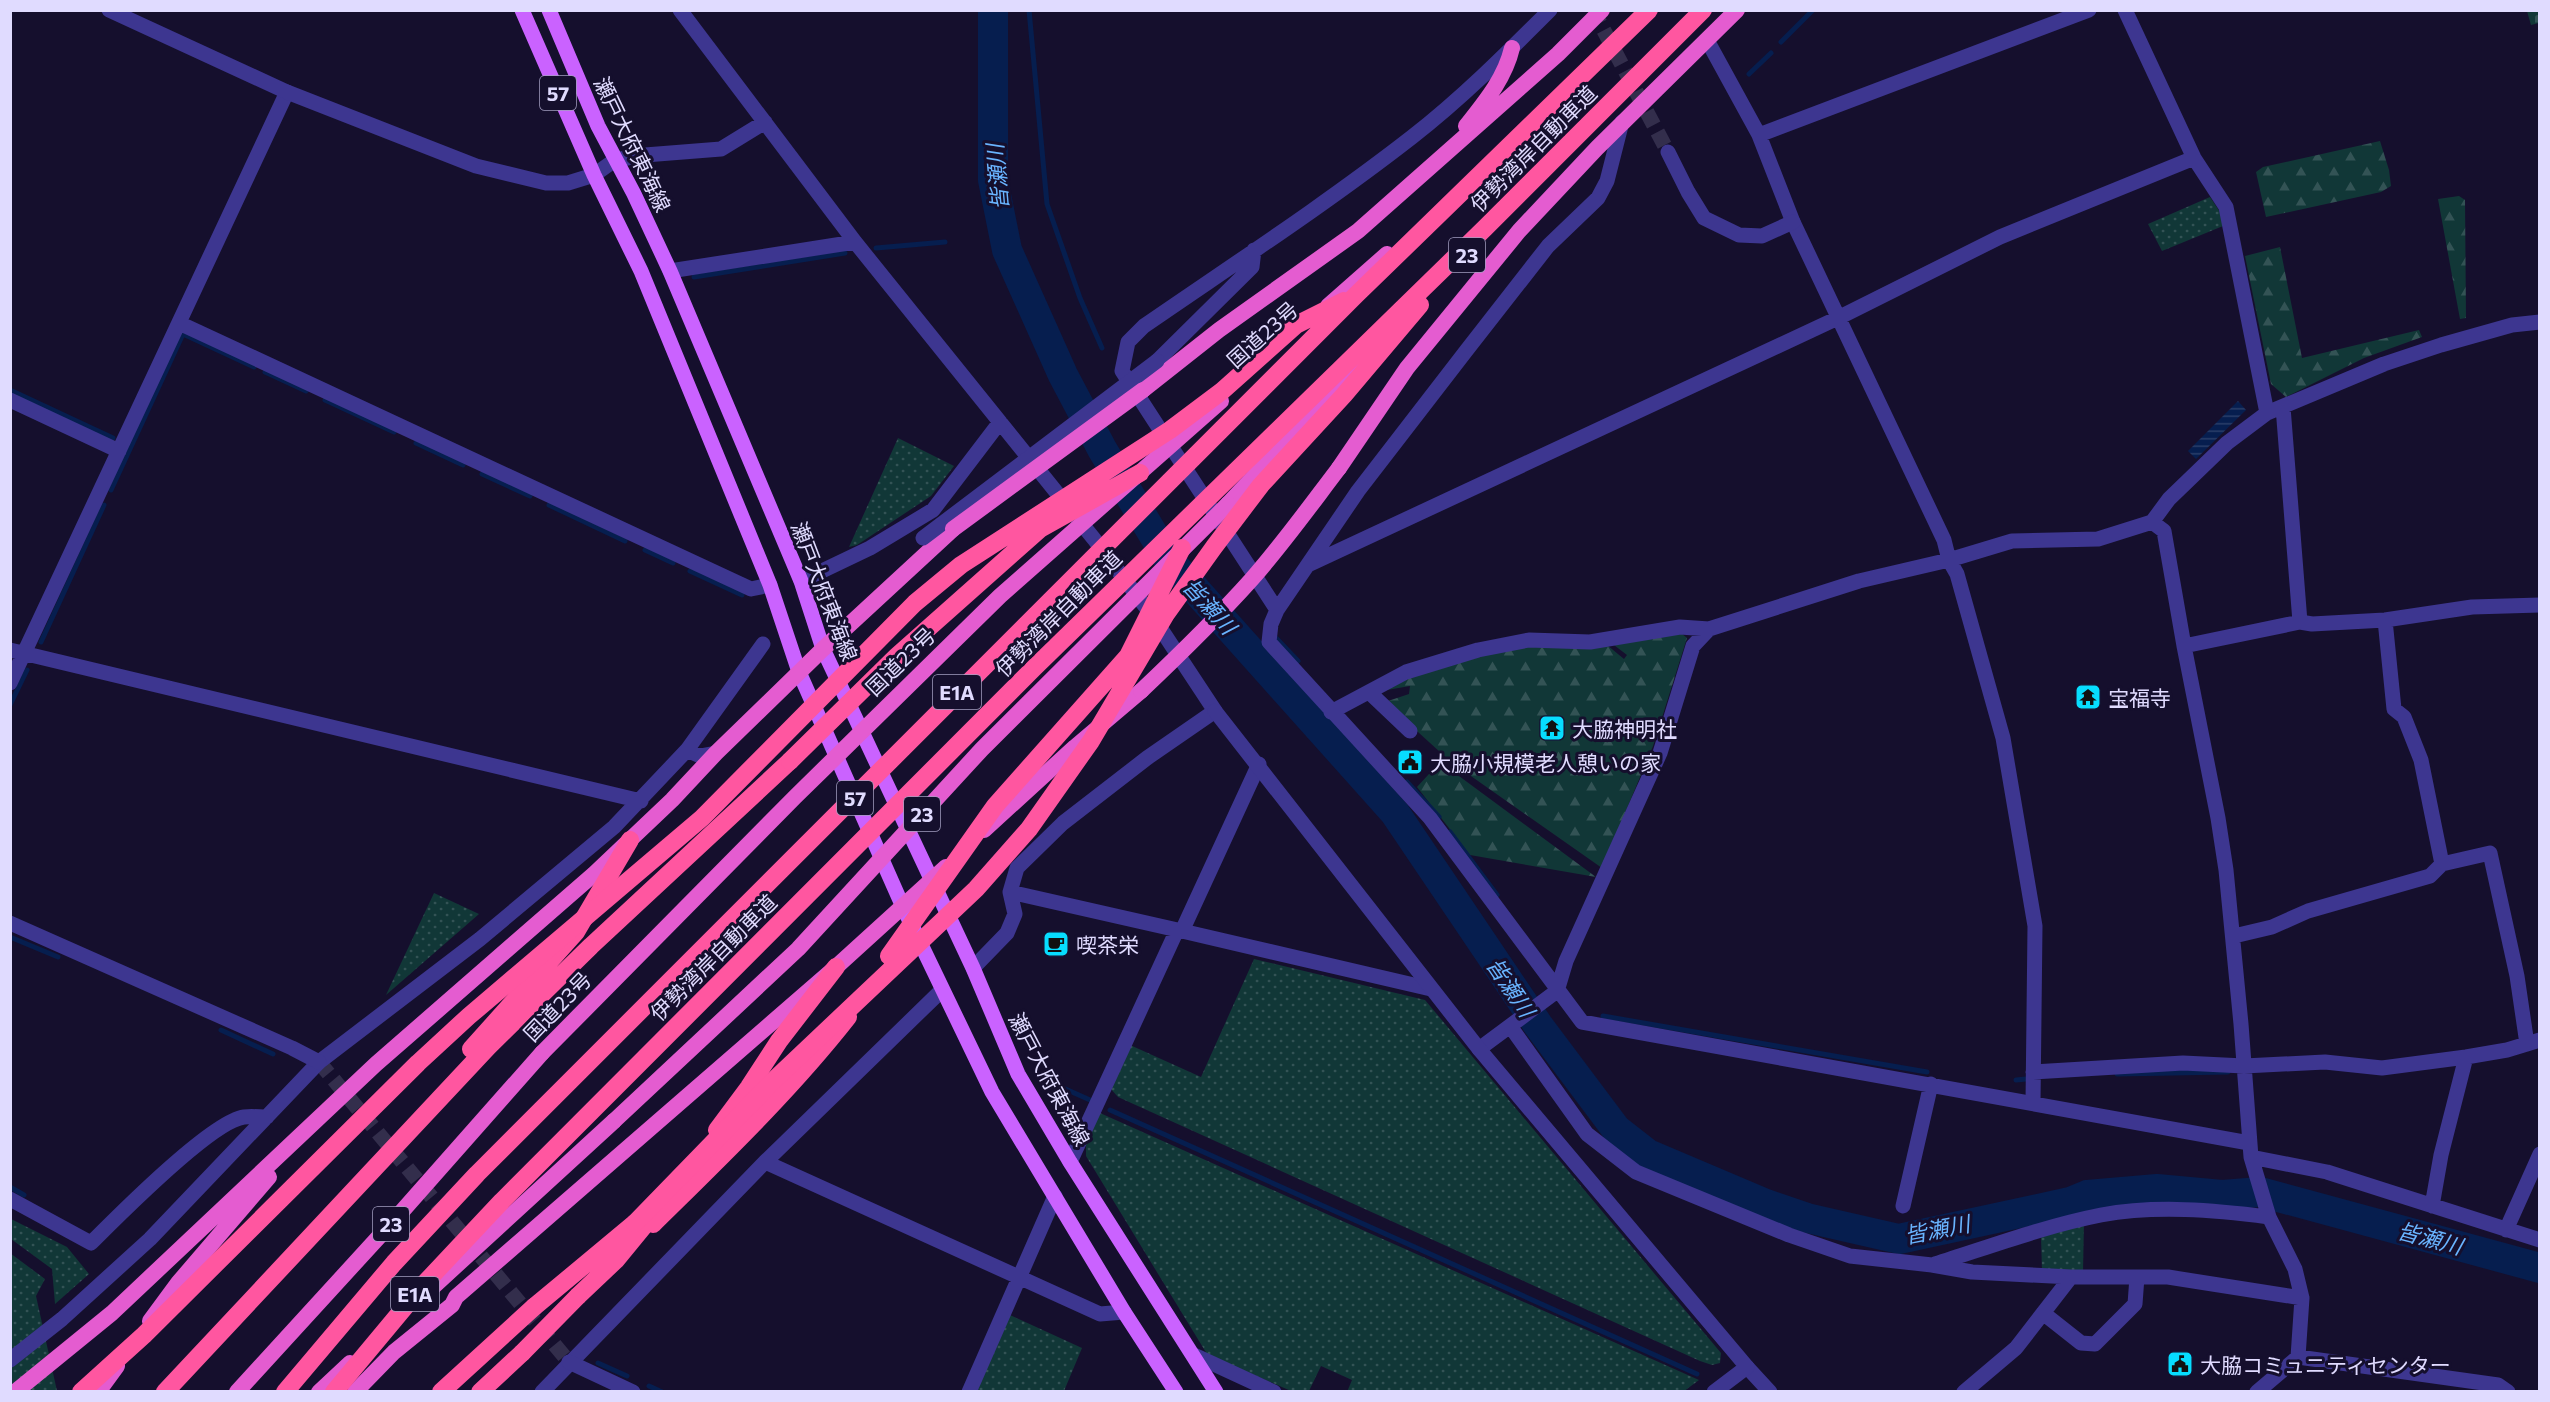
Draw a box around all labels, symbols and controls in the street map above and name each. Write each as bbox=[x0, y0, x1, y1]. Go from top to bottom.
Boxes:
street label: 瀬戸大府東海線 bbox=[590, 72, 676, 216]
road number: 57 bbox=[540, 76, 576, 110]
street label: 伊勢湾岸自動車道 bbox=[1465, 80, 1601, 216]
water label: 皆瀬川 bbox=[981, 141, 1013, 211]
road number: 23 bbox=[1449, 238, 1485, 272]
street label: 国道23号 bbox=[1221, 296, 1303, 372]
street label: 瀬戸大府東海線 bbox=[787, 518, 863, 664]
street label: 伊勢湾岸自動車道 bbox=[990, 545, 1126, 681]
water label: 皆瀬川 bbox=[1178, 572, 1243, 641]
street label: 国道23号 bbox=[860, 622, 940, 700]
road number: E1A bbox=[933, 675, 981, 709]
temple icon: 宝福寺 bbox=[2073, 682, 2103, 712]
place label: 宝福寺 bbox=[2108, 685, 2171, 710]
temple icon: 大脇神明社 bbox=[1537, 713, 1567, 743]
place label: 大脇神明社 bbox=[1572, 716, 1677, 741]
public building icon: 大脇小規模老人憩いの家 bbox=[1395, 747, 1425, 777]
place label: 大脇小規模老人憩いの家 bbox=[1430, 750, 1661, 775]
road number: 57 bbox=[837, 781, 873, 815]
road number: 23 bbox=[904, 797, 940, 831]
street label: 伊勢湾岸自動車道 bbox=[645, 889, 781, 1025]
cafe icon: 喫茶栄 bbox=[1041, 929, 1071, 959]
place label: 喫茶栄 bbox=[1076, 932, 1139, 957]
water label: 皆瀬川 bbox=[1481, 952, 1542, 1024]
street label: 国道23号 bbox=[518, 966, 596, 1046]
street label: 瀬戸大府東海線 bbox=[1004, 1008, 1096, 1150]
road number: 23 bbox=[373, 1207, 409, 1241]
water label: 皆瀬川 bbox=[1902, 1209, 1974, 1249]
water label: 皆瀬川 bbox=[2395, 1216, 2467, 1260]
road number: E1A bbox=[391, 1277, 439, 1311]
public building icon: 大脇コミュニティセンター bbox=[2165, 1349, 2195, 1379]
place label: 大脇コミュニティセンター bbox=[2200, 1352, 2451, 1377]

